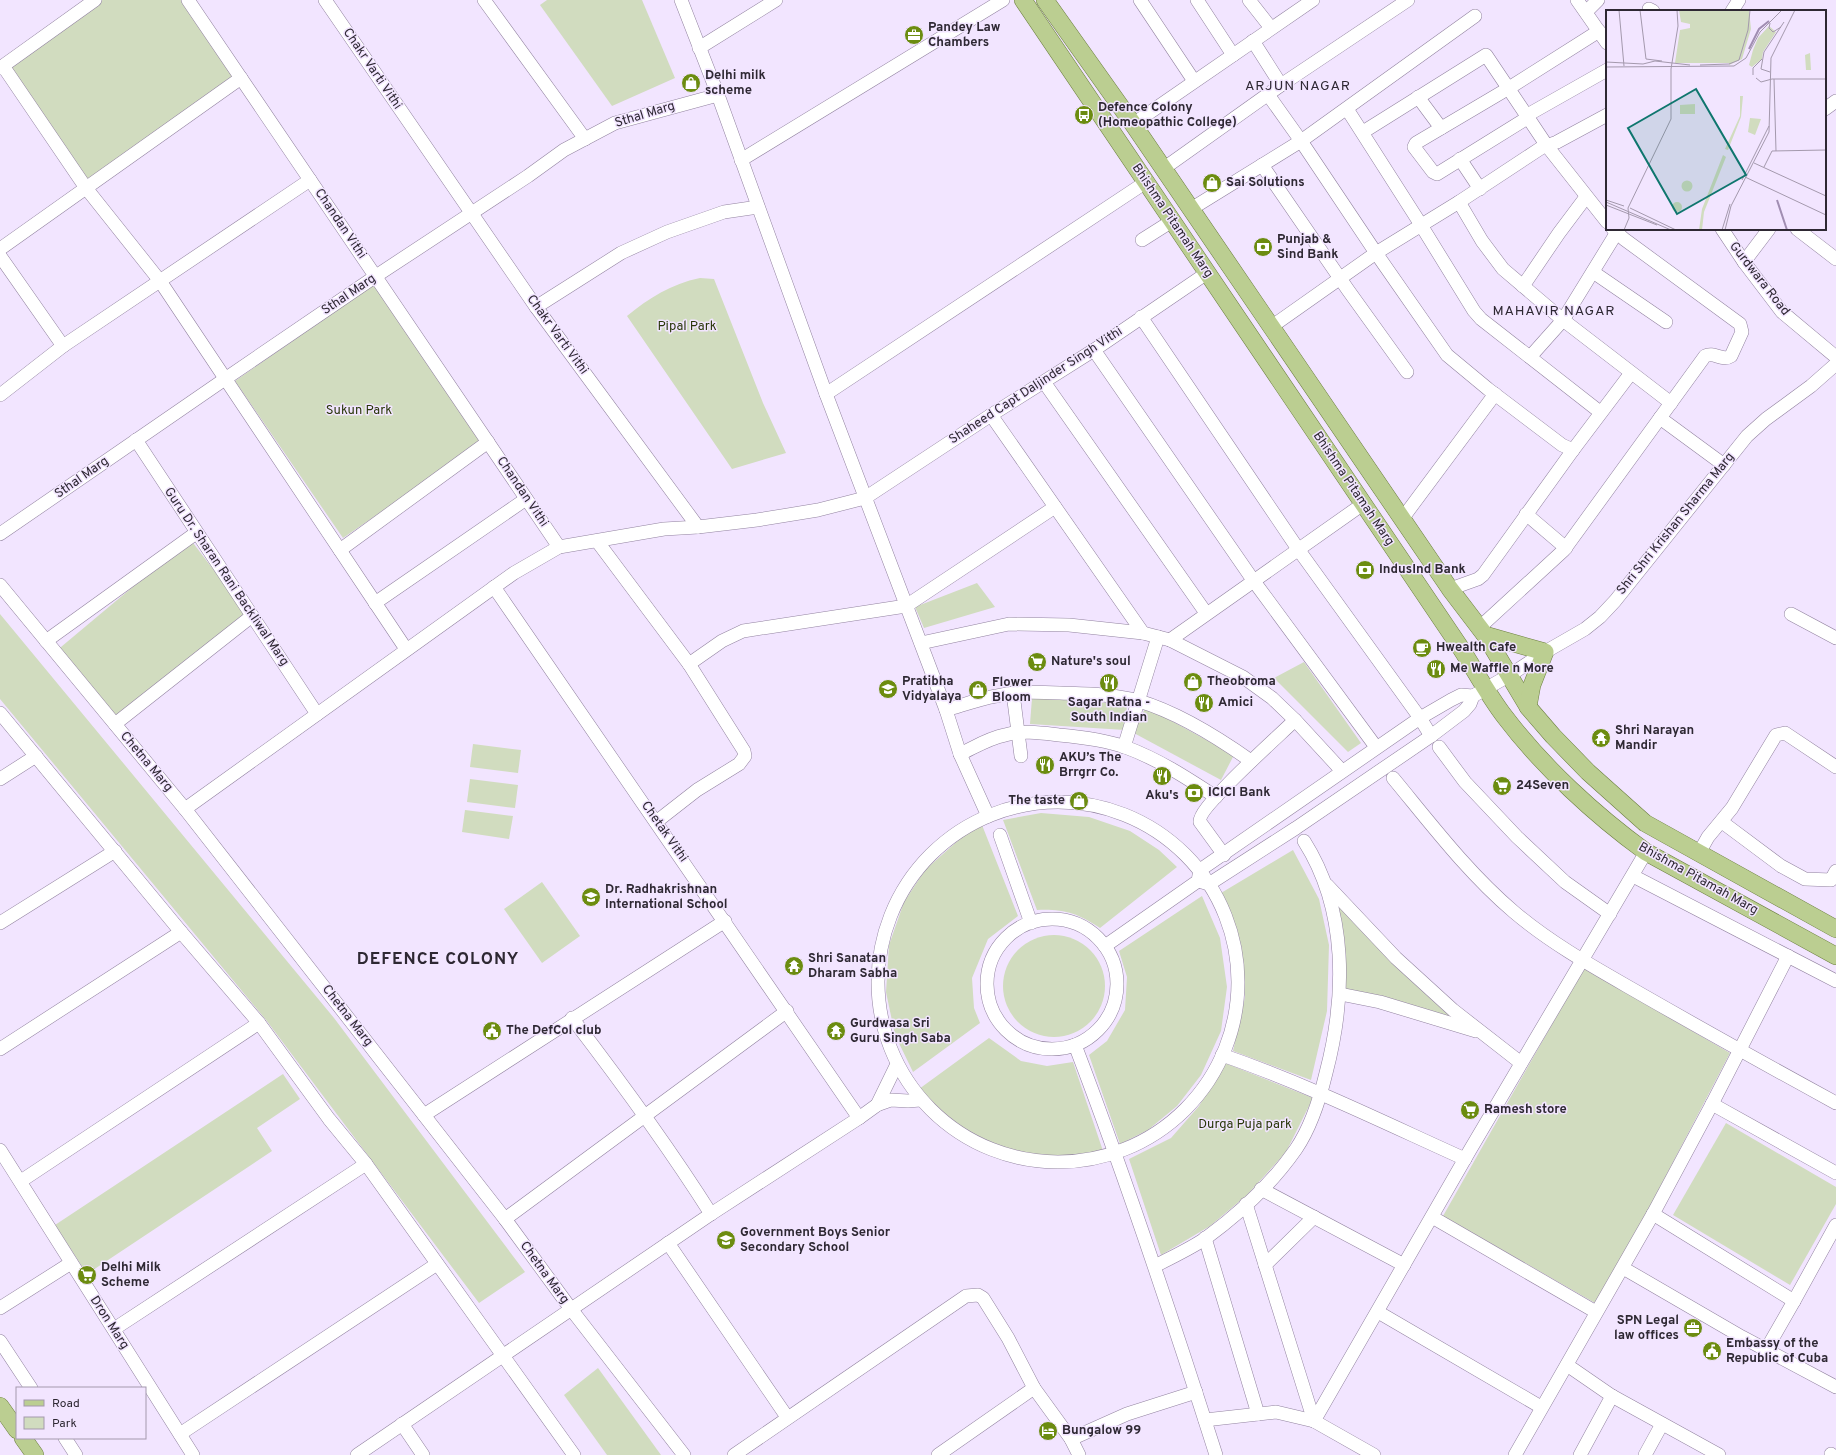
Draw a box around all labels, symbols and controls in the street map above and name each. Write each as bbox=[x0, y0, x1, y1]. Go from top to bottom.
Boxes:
inset map bbox=[1606, 10, 1826, 230]
place label: Pandey Law Chambers bbox=[928, 20, 1001, 51]
office icon: Pandey Law Chambers bbox=[903, 24, 925, 46]
street label: Chakr Varti Vithi bbox=[339, 25, 405, 113]
place label: Delhi milk scheme bbox=[705, 68, 766, 99]
shop icon: Delhi milk scheme bbox=[680, 72, 702, 94]
district label: ARJUN NAGAR bbox=[1245, 78, 1351, 95]
street label: Sthal Marg bbox=[613, 98, 677, 132]
place label: Defence Colony (Homeopathic College) bbox=[1098, 100, 1237, 131]
bus stop icon: Defence Colony (Homeopathic College) bbox=[1073, 104, 1095, 126]
street label: Bhishma Pitamah Marg bbox=[1128, 161, 1216, 281]
shop icon: Sai Solutions bbox=[1201, 172, 1223, 194]
place label: Sai Solutions bbox=[1226, 175, 1305, 191]
street label: Chandan Vithi bbox=[311, 186, 369, 262]
place label: Punjab & Sind Bank bbox=[1277, 232, 1339, 263]
bank icon: Punjab & Sind Bank bbox=[1252, 236, 1274, 258]
street label: Gurdwara Road bbox=[1725, 239, 1793, 319]
street label: Sthal Marg bbox=[319, 271, 379, 319]
street label: Chakr Varti Vithi bbox=[523, 292, 591, 378]
district label: MAHAVIR NAGAR bbox=[1493, 303, 1615, 320]
park label: Pipal Park bbox=[657, 319, 717, 335]
street label: Shaheed Capt Daljinder Singh Vithi bbox=[946, 324, 1126, 448]
park label: Sukun Park bbox=[326, 403, 392, 419]
street label: Bhishma Pitamah Marg bbox=[1309, 429, 1397, 549]
street label: Shri Shri Krishan Sharma Marg bbox=[1614, 450, 1738, 598]
street label: Sthal Marg bbox=[52, 454, 112, 502]
street label: Chandan Vithi bbox=[493, 454, 551, 530]
street label: Guru Dr. Sharan Rani Backliwal Marg bbox=[160, 485, 292, 669]
bank icon: IndusInd Bank bbox=[1354, 559, 1376, 581]
place label: IndusInd Bank bbox=[1379, 562, 1466, 578]
cafe icon: Hwealth Cafe bbox=[1411, 637, 1433, 659]
place label: Hwealth Cafe bbox=[1436, 640, 1516, 656]
supermarket icon: Nature's soul bbox=[1026, 651, 1048, 673]
place label: Nature's soul bbox=[1051, 654, 1131, 670]
restaurant icon: Me Waffle n More bbox=[1425, 658, 1447, 680]
place label: Me Waffle n More bbox=[1450, 661, 1554, 677]
shop icon: Theobroma bbox=[1182, 671, 1204, 693]
restaurant icon: Sagar Ratna - South Indian bbox=[1098, 672, 1120, 694]
place label: Pratibha Vidyalaya bbox=[902, 674, 962, 705]
place label: Theobroma bbox=[1207, 674, 1276, 690]
place label: Flower Bloom bbox=[992, 675, 1033, 706]
school or university icon: Pratibha Vidyalaya bbox=[877, 678, 899, 700]
shop icon: Flower Bloom bbox=[967, 679, 989, 701]
restaurant icon: Amici bbox=[1193, 692, 1215, 714]
place label: Sagar Ratna - South Indian bbox=[1068, 695, 1150, 726]
place label: Amici bbox=[1218, 695, 1253, 711]
place label: Shri Narayan Mandir bbox=[1615, 723, 1694, 754]
temple icon: Shri Narayan Mandir bbox=[1590, 727, 1612, 749]
street label: Chetna Marg bbox=[116, 729, 176, 795]
place label: AKU’s The Brrgrr Co. bbox=[1059, 750, 1122, 781]
restaurant icon: AKU’s The Brrgrr Co. bbox=[1034, 754, 1056, 776]
restaurant icon: Aku's bbox=[1151, 765, 1173, 787]
supermarket icon: 24Seven bbox=[1491, 775, 1513, 797]
place label: 24Seven bbox=[1516, 778, 1569, 794]
bank icon: ICICI Bank bbox=[1183, 782, 1205, 804]
place label: ICICI Bank bbox=[1208, 785, 1271, 801]
place label: Aku's bbox=[1145, 788, 1179, 804]
shop icon: The taste bbox=[1068, 790, 1090, 812]
place label: The taste bbox=[1008, 793, 1065, 809]
street label: Chetak Vithi bbox=[637, 798, 691, 866]
street label: Bhishma Pitamah Marg bbox=[1635, 839, 1761, 919]
place label: Dr. Radhakrishnan International School bbox=[605, 882, 728, 913]
school or university icon: Dr. Radhakrishnan International School bbox=[580, 886, 602, 908]
district label: DEFENCE COLONY bbox=[357, 949, 519, 971]
place label: Shri Sanatan Dharam Sabha bbox=[808, 951, 897, 982]
temple icon: Shri Sanatan Dharam Sabha bbox=[783, 955, 805, 977]
street label: Chetna Marg bbox=[318, 982, 376, 1050]
place label: Gurdwasa Sri Guru Singh Saba bbox=[850, 1016, 951, 1047]
public building icon: The DefCol club bbox=[481, 1020, 503, 1042]
temple icon: Gurdwasa Sri Guru Singh Saba bbox=[825, 1020, 847, 1042]
place label: The DefCol club bbox=[506, 1023, 602, 1039]
supermarket icon: Ramesh store bbox=[1459, 1099, 1481, 1121]
place label: Ramesh store bbox=[1484, 1102, 1567, 1118]
park label: Durga Puja park bbox=[1198, 1117, 1292, 1133]
place label: Government Boys Senior Secondary School bbox=[740, 1225, 891, 1256]
school or university icon: Government Boys Senior Secondary School bbox=[715, 1229, 737, 1251]
street label: Chetna Marg bbox=[516, 1239, 572, 1307]
place label: Delhi Milk Scheme bbox=[101, 1260, 161, 1291]
supermarket icon: Delhi Milk Scheme bbox=[76, 1264, 98, 1286]
street label: Dron Marg bbox=[86, 1293, 132, 1353]
place label: SPN Legal law offices bbox=[1614, 1313, 1679, 1344]
office icon: SPN Legal law offices bbox=[1682, 1317, 1704, 1339]
place label: Embassy of the Republic of Cuba bbox=[1726, 1336, 1828, 1367]
public building icon: Embassy of the Republic of Cuba bbox=[1701, 1340, 1723, 1362]
legend bbox=[16, 1387, 146, 1439]
text: Road bbox=[52, 1396, 80, 1412]
text: Park bbox=[52, 1416, 77, 1432]
hotel icon: Bungalow 99 bbox=[1037, 1420, 1059, 1442]
place label: Bungalow 99 bbox=[1062, 1423, 1141, 1439]

